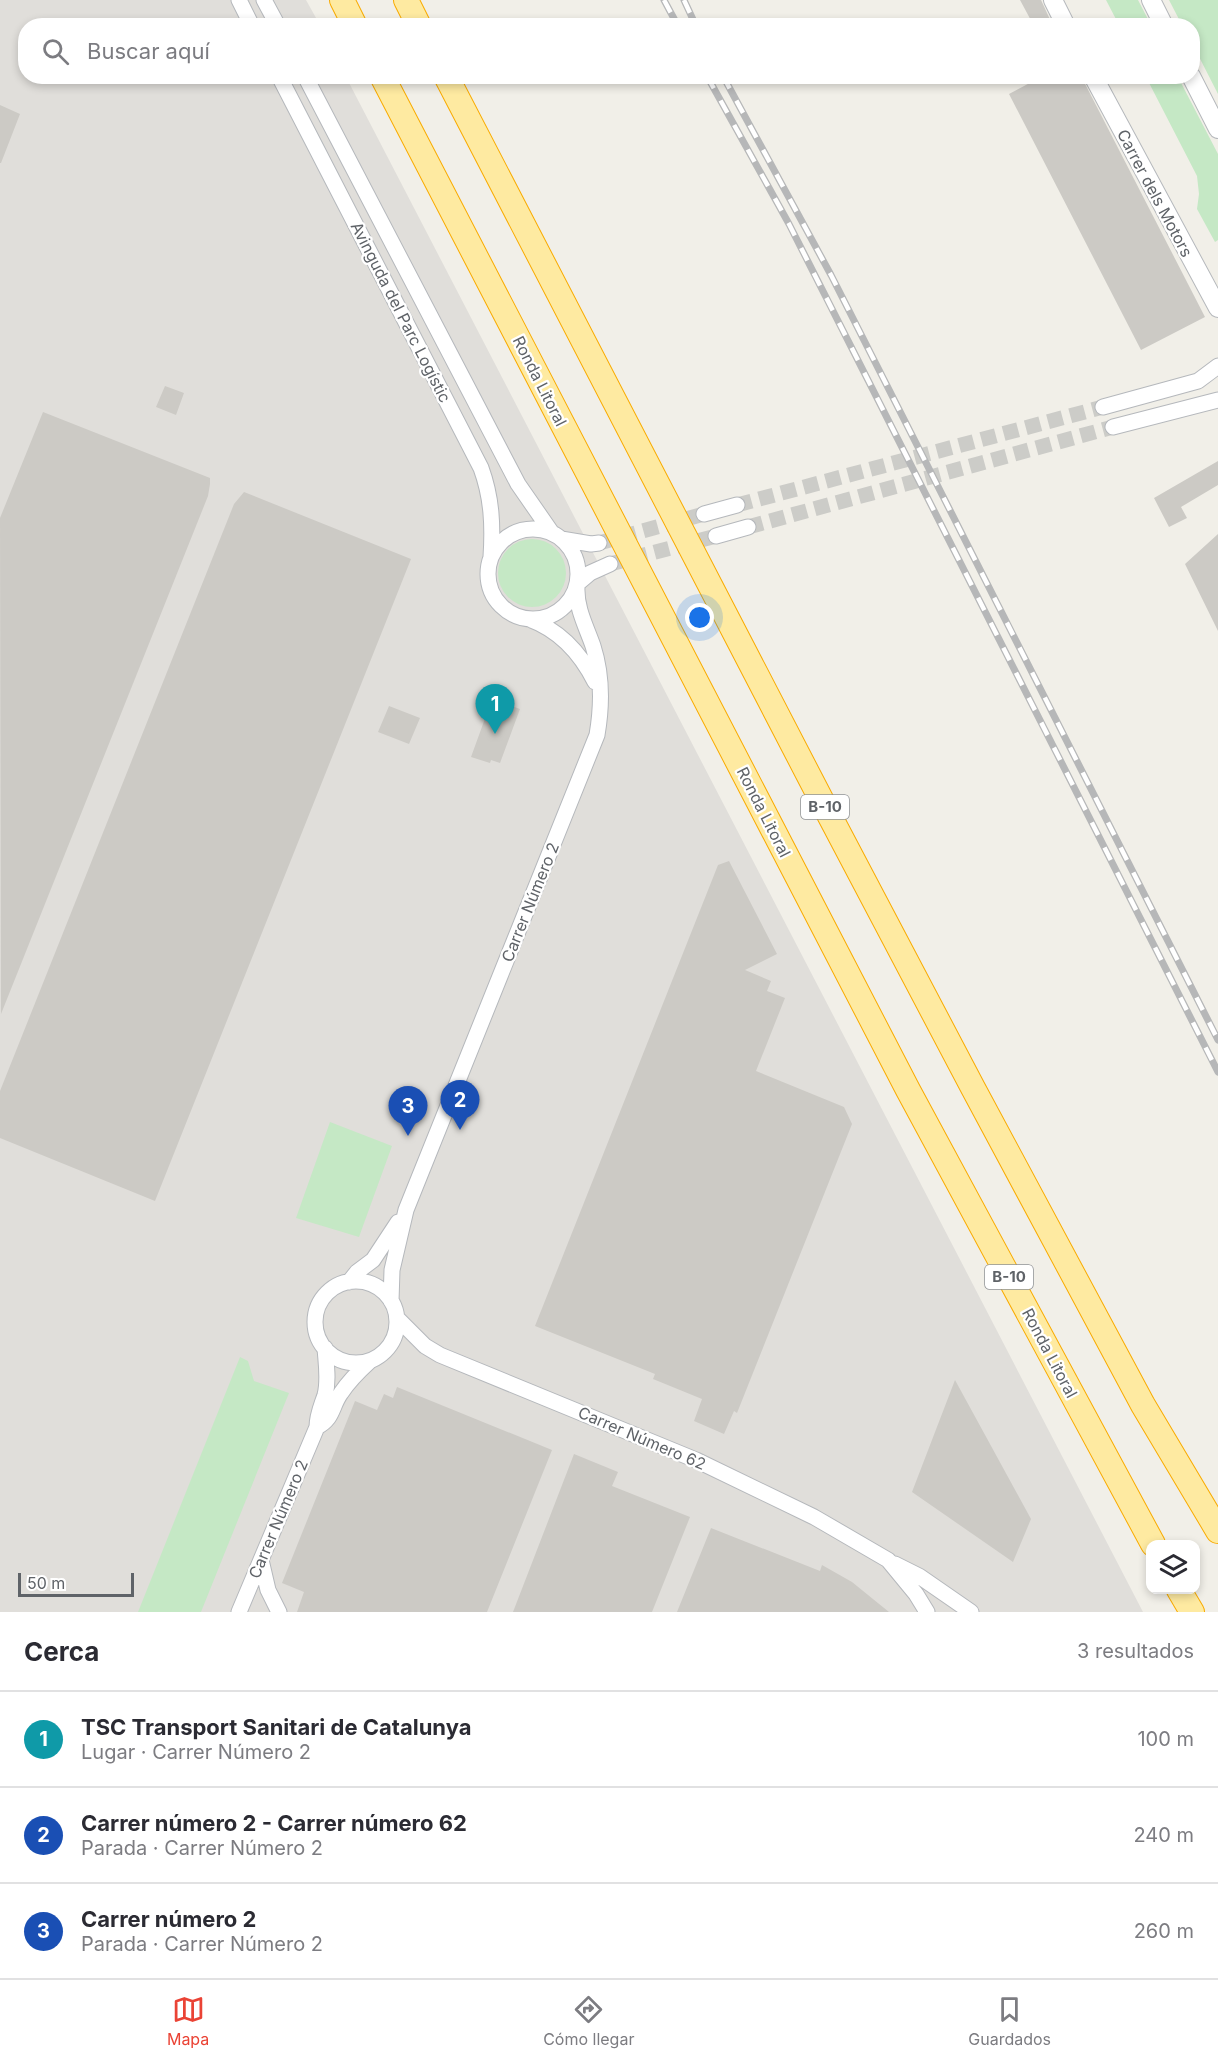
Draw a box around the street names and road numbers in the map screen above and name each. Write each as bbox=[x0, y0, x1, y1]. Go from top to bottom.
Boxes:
street label: Carrer dels Motors bbox=[1113, 126, 1197, 260]
street label: Avinguda del Parc Logístic bbox=[347, 218, 455, 406]
street label: Ronda Litoral bbox=[509, 332, 571, 430]
street label: Ronda Litoral bbox=[733, 763, 795, 861]
road number: B-10 bbox=[801, 795, 849, 819]
street label: Carrer Número 2 bbox=[497, 839, 563, 965]
road number: B-10 bbox=[985, 1265, 1033, 1289]
street label: Ronda Litoral bbox=[1018, 1305, 1082, 1401]
street label: Carrer Número 62 bbox=[575, 1402, 709, 1474]
street label: Carrer Número 2 bbox=[244, 1457, 312, 1581]

